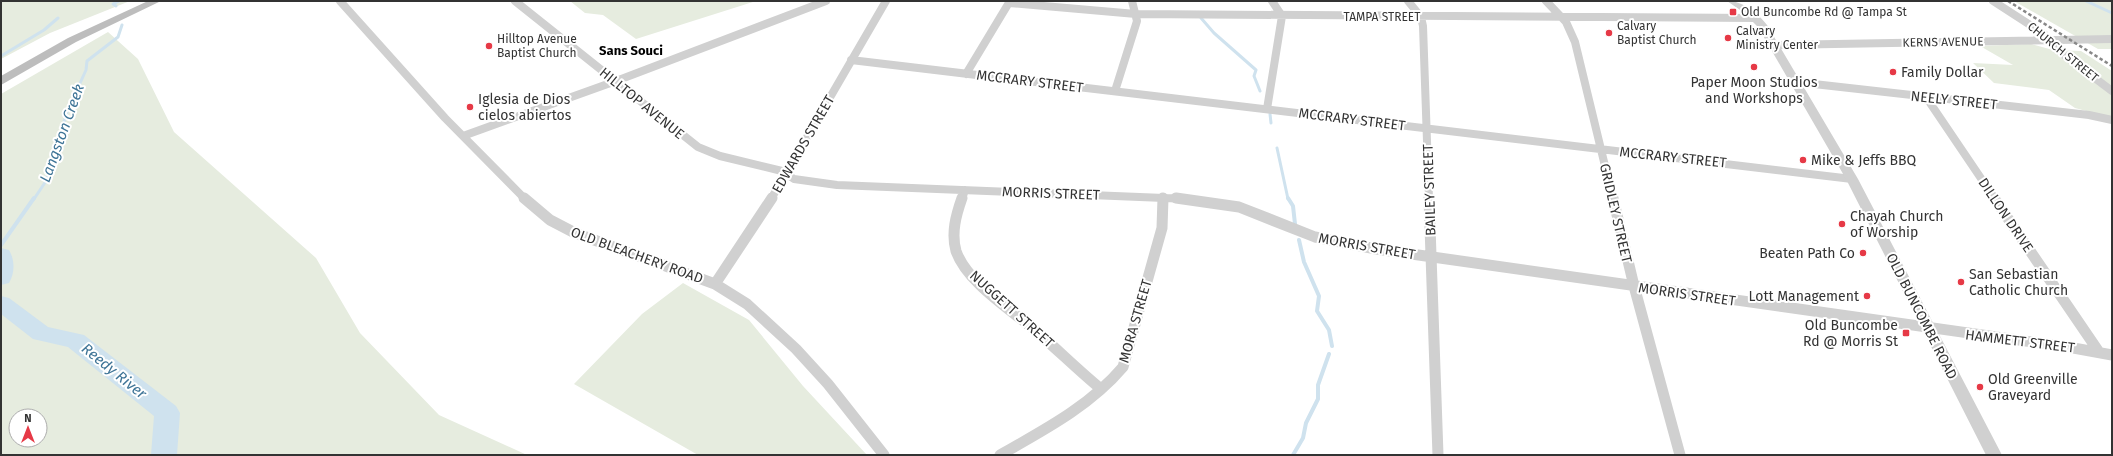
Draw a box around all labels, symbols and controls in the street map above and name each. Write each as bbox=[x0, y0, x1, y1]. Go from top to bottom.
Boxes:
place label: Old Buncombe Rd @ Tampa St bbox=[1741, 5, 1908, 19]
marker: Old Buncombe Rd @ Tampa St bbox=[1728, 7, 1738, 17]
street label: TAMPA STREET bbox=[1344, 10, 1421, 24]
place label: Calvary Baptist Church bbox=[1617, 19, 1696, 47]
street label: CHURCH STREET bbox=[2025, 19, 2102, 85]
place label: Calvary Ministry Center bbox=[1736, 24, 1819, 52]
marker: Calvary Baptist Church bbox=[1604, 28, 1614, 38]
place label: Hilltop Avenue Baptist Church bbox=[497, 32, 577, 60]
marker: Calvary Ministry Center bbox=[1723, 33, 1733, 43]
street label: KERNS AVENUE bbox=[1902, 34, 1984, 50]
marker: Hilltop Avenue Baptist Church bbox=[484, 41, 494, 51]
district label: Sans Souci bbox=[599, 43, 663, 58]
marker: Paper Moon Studios and Workshops bbox=[1749, 62, 1759, 72]
street label: HILLTOP AVENUE bbox=[596, 64, 688, 143]
place label: Family Dollar bbox=[1901, 64, 1984, 81]
street label: MCCRARY STREET bbox=[976, 67, 1085, 97]
marker: Family Dollar bbox=[1888, 67, 1898, 77]
place label: Paper Moon Studios and Workshops bbox=[1690, 74, 1818, 107]
water label: Langston Creek bbox=[36, 81, 88, 185]
street label: NEELY STREET bbox=[1910, 88, 1999, 114]
place label: Iglesia de Dios cielos abiertos bbox=[478, 91, 572, 124]
street label: EDWARDS STREET bbox=[769, 92, 839, 196]
marker: Iglesia de Dios cielos abiertos bbox=[465, 102, 475, 112]
street label: MCCRARY STREET bbox=[1298, 105, 1407, 135]
street label: BAILEY STREET bbox=[1419, 143, 1440, 236]
street label: MCCRARY STREET bbox=[1619, 143, 1728, 172]
place label: Mike & Jeffs BBQ bbox=[1811, 152, 1917, 169]
marker: Mike & Jeffs BBQ bbox=[1798, 155, 1808, 165]
street label: GRIDLEY STREET bbox=[1596, 162, 1635, 265]
street label: DILLON DRIVE bbox=[1974, 175, 2037, 256]
street label: MORRIS STREET bbox=[1002, 183, 1101, 204]
place label: Chayah Church of Worship bbox=[1850, 208, 1943, 241]
marker: Chayah Church of Worship bbox=[1837, 219, 1847, 229]
street label: OLD BLEACHERY ROAD bbox=[568, 224, 705, 287]
street label: MORRIS STREET bbox=[1317, 230, 1417, 264]
place label: Beaten Path Co bbox=[1759, 245, 1855, 262]
marker: Beaten Path Co bbox=[1858, 248, 1868, 258]
street label: OLD BUNCOMBE ROAD bbox=[1882, 250, 1961, 382]
place label: San Sebastian Catholic Church bbox=[1969, 266, 2068, 299]
street label: NUGGETT STREET bbox=[966, 267, 1058, 352]
street label: MORA STREET bbox=[1115, 277, 1156, 365]
marker: San Sebastian Catholic Church bbox=[1956, 277, 1966, 287]
street label: MORRIS STREET bbox=[1637, 279, 1737, 310]
place label: Lott Management bbox=[1749, 288, 1860, 305]
marker: Lott Management bbox=[1862, 291, 1872, 301]
place label: Old Buncombe Rd @ Morris St bbox=[1803, 317, 1899, 350]
street label: HAMMETT STREET bbox=[1964, 326, 2076, 357]
marker: Old Buncombe Rd @ Morris St bbox=[1901, 328, 1911, 338]
water label: Reedy River bbox=[78, 339, 151, 403]
place label: Old Greenville Graveyard bbox=[1988, 371, 2078, 404]
marker: Old Greenville Graveyard bbox=[1975, 382, 1985, 392]
north arrow bbox=[8, 408, 48, 448]
text: N bbox=[24, 412, 32, 425]

